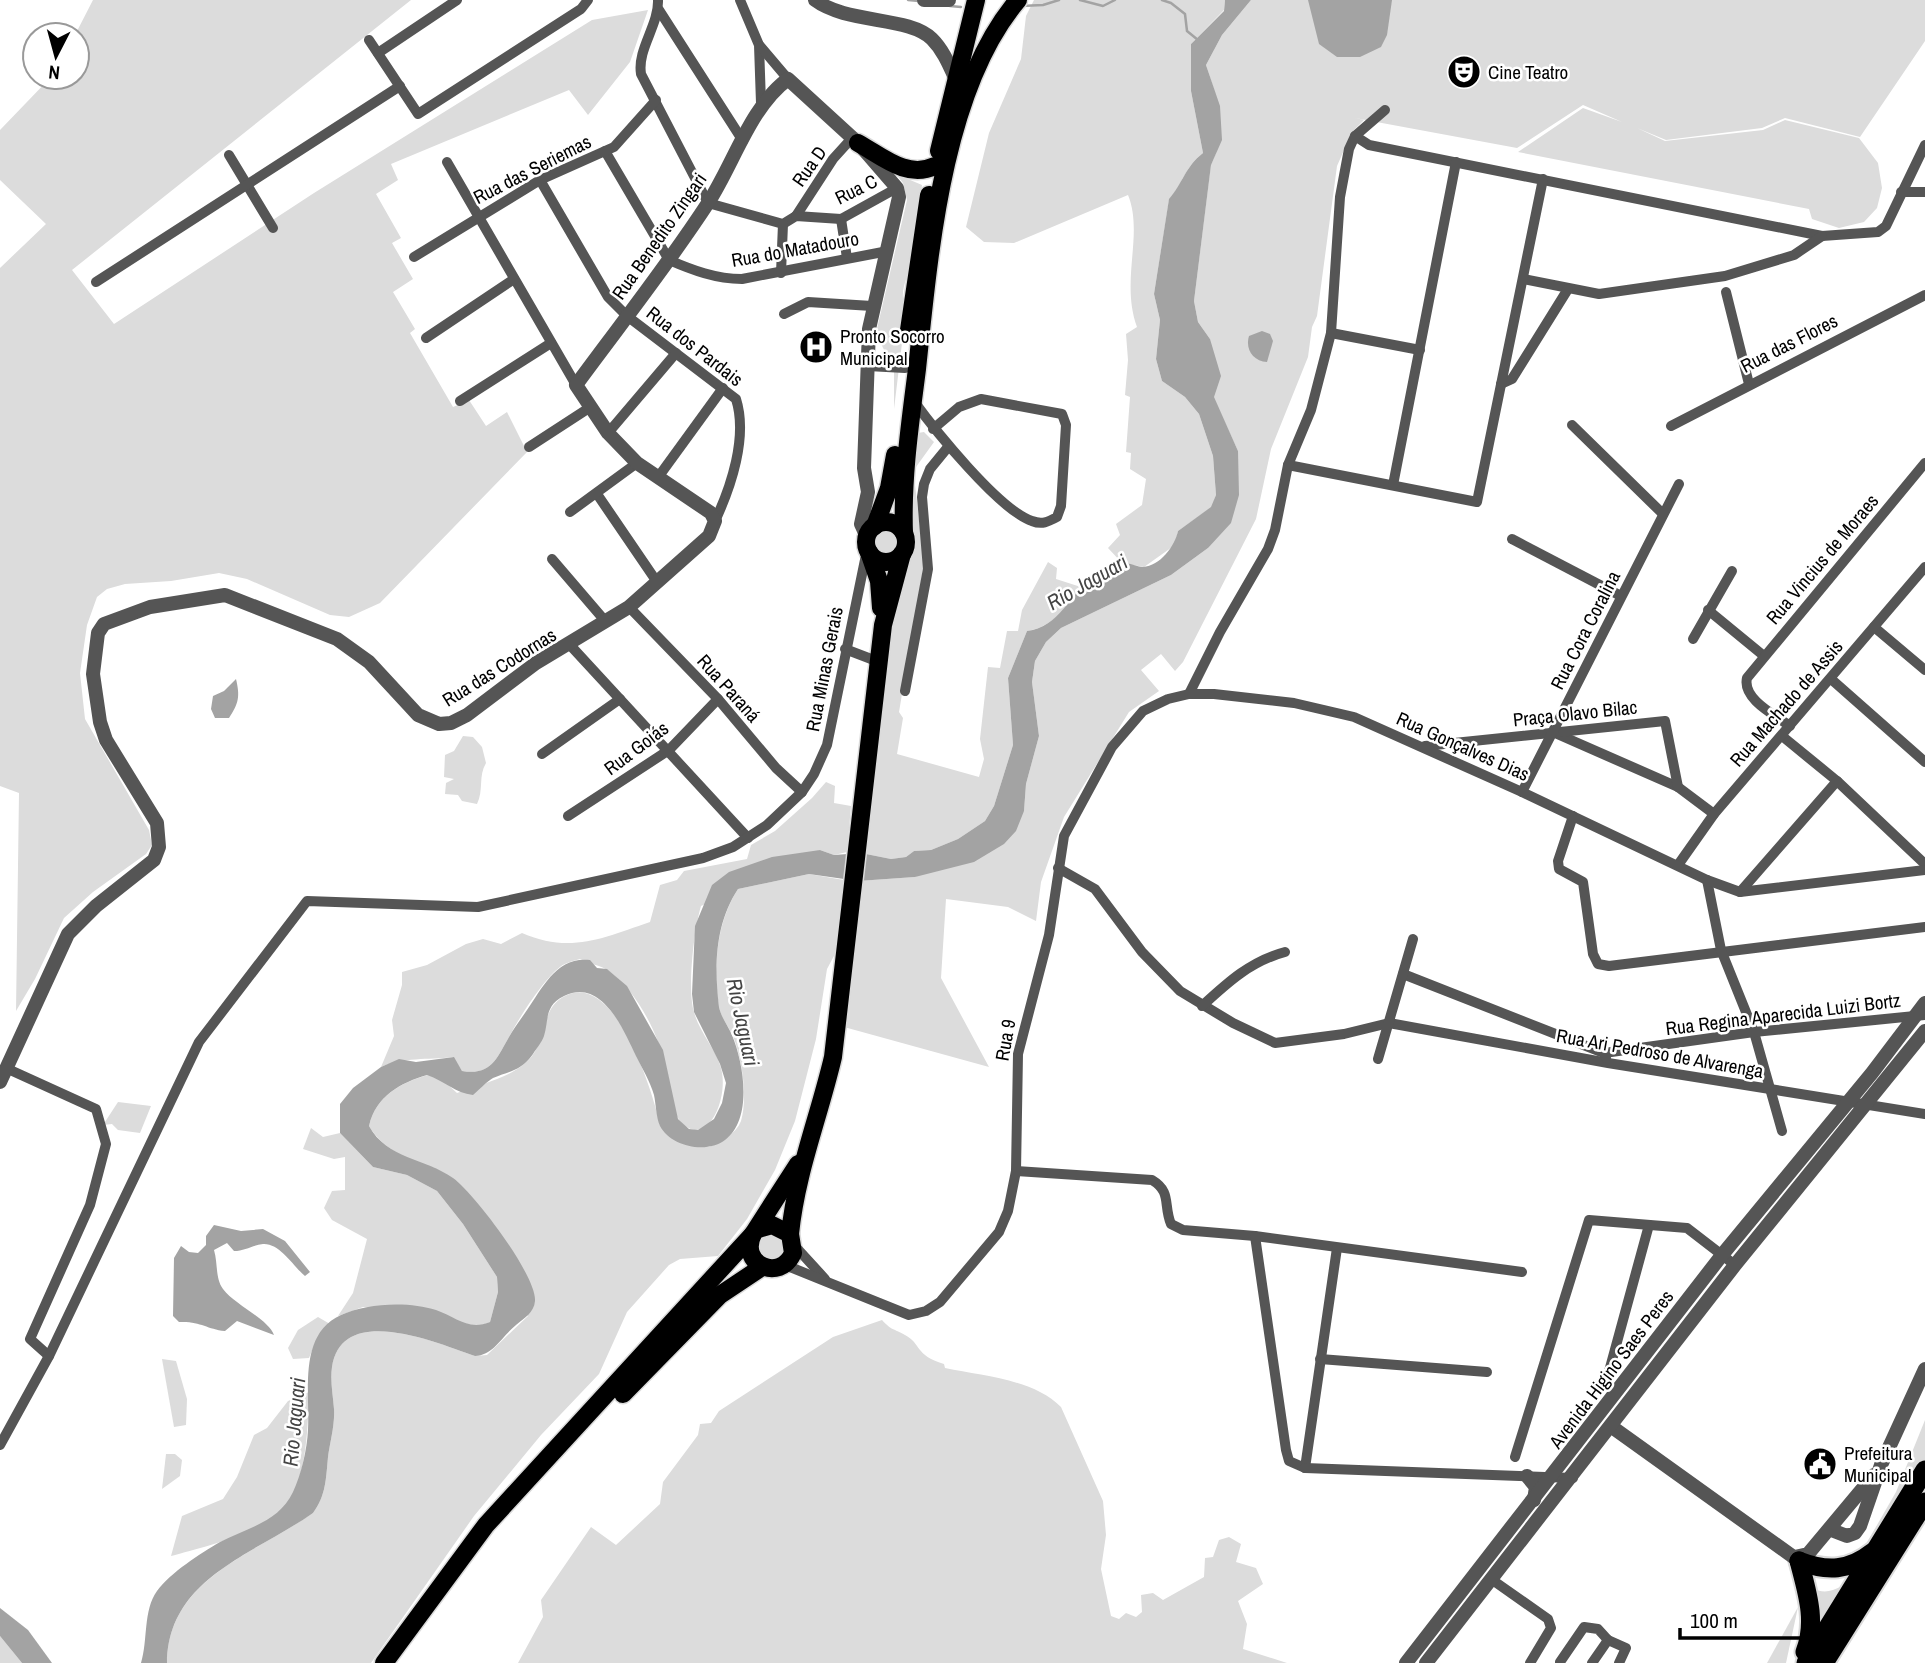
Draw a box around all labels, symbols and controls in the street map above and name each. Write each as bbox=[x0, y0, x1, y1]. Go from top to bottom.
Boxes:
north arrow bbox=[21, 21, 91, 91]
theatre icon: Cine Teatro bbox=[1445, 53, 1483, 91]
text: N bbox=[47, 59, 61, 86]
place label: Cine Teatro bbox=[1488, 59, 1568, 85]
street label: Rua das Seriemas bbox=[469, 128, 596, 210]
street label: Rua D bbox=[786, 140, 832, 192]
street label: Rua Benedito Zingari bbox=[606, 168, 712, 304]
street label: Rua C bbox=[830, 168, 882, 210]
street label: Rua do Matadouro bbox=[729, 225, 861, 273]
street label: Rua dos Pardais bbox=[641, 300, 749, 392]
street label: Rua das Flores bbox=[1736, 307, 1842, 379]
place label: Pronto Socorro Municipal bbox=[840, 323, 945, 371]
hospital icon: Pronto Socorro Municipal bbox=[797, 328, 835, 366]
street label: Rua Vincius de Moraes bbox=[1760, 488, 1884, 630]
water label: Rio Jaguari bbox=[1041, 547, 1133, 617]
street label: Rua Cora Coralina bbox=[1544, 566, 1626, 694]
street label: Rua Minas Gerais bbox=[799, 604, 849, 734]
street label: Rua das Codornas bbox=[437, 621, 561, 712]
street label: Rua Machado de Assis bbox=[1724, 634, 1849, 772]
street label: Rua Paraná bbox=[692, 648, 767, 728]
street label: Praça Olavo Bilac bbox=[1512, 694, 1639, 732]
street label: Rua Gonçalves Dias bbox=[1392, 705, 1534, 787]
street label: Rua Goiás bbox=[598, 715, 674, 781]
water label: Rio Jaguari bbox=[720, 975, 766, 1069]
street label: Rua Regina Aparecida Luizi Bortz bbox=[1664, 987, 1902, 1041]
street label: Rua 9 bbox=[989, 1017, 1021, 1063]
street label: Rua Ari Pedroso de Alvarenga bbox=[1555, 1022, 1766, 1084]
street label: Avenida Higino Saes Peres bbox=[1542, 1284, 1679, 1454]
water label: Rio Jaguari bbox=[276, 1376, 312, 1468]
place label: Prefeitura Municipal bbox=[1844, 1440, 1913, 1488]
public building icon: Prefeitura Municipal bbox=[1801, 1445, 1839, 1483]
scale bar bbox=[1680, 1596, 1824, 1640]
text: 100 m bbox=[1690, 1606, 1738, 1635]

